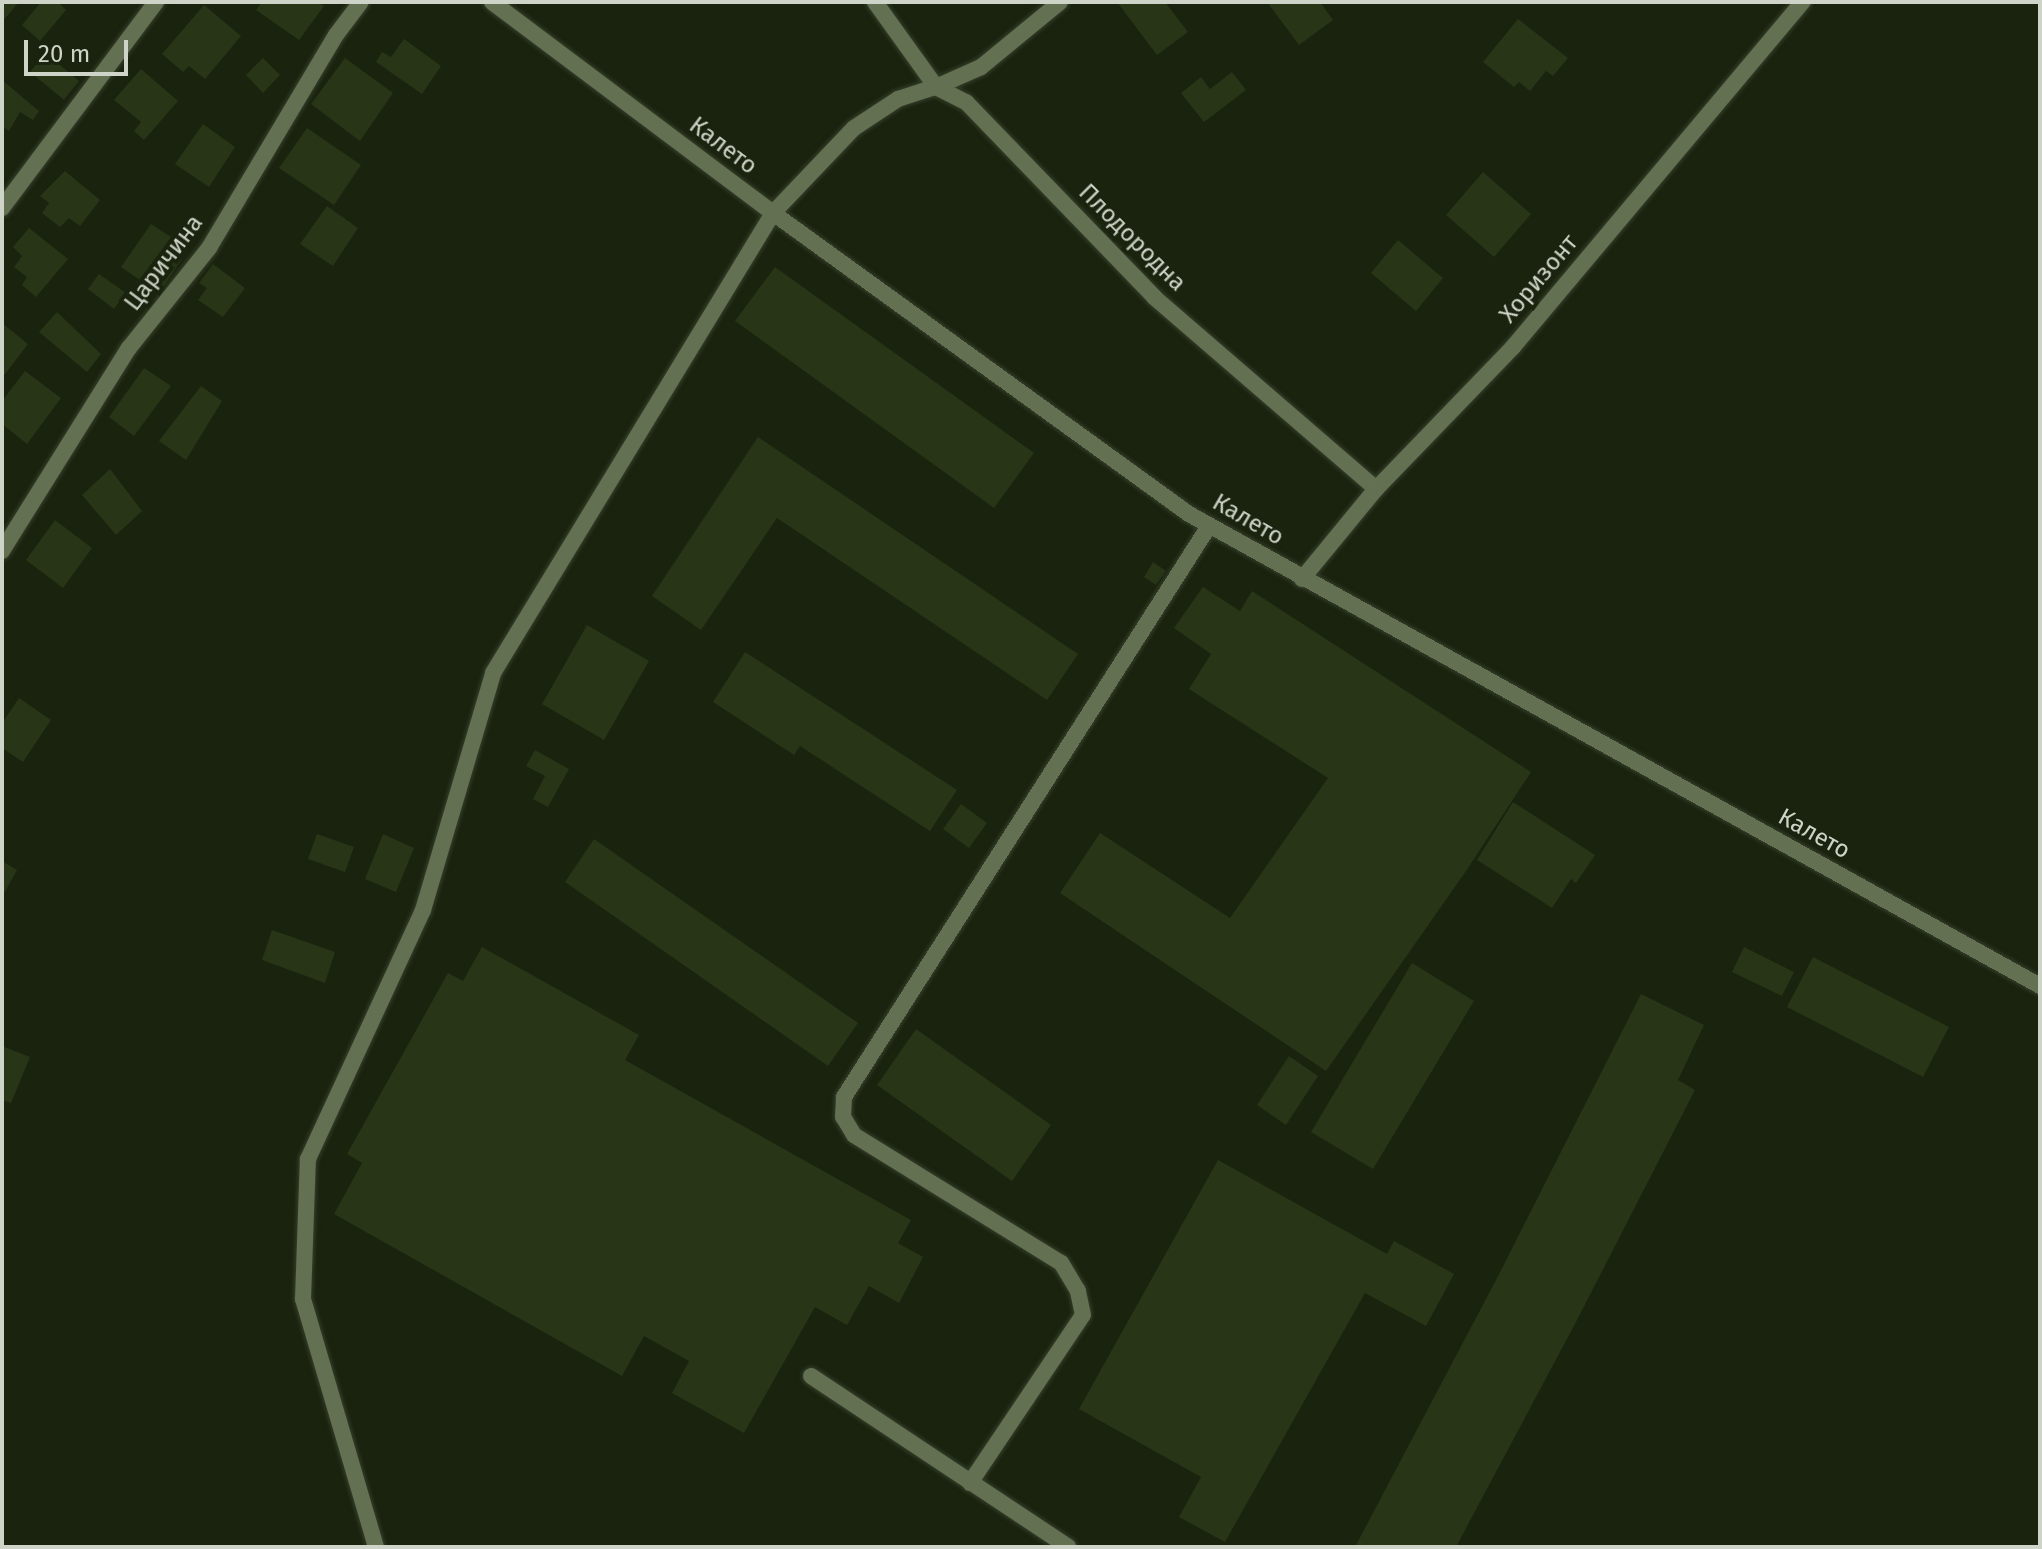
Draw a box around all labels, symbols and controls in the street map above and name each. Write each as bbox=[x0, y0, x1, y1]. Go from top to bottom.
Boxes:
scale bar bbox=[28, 24, 132, 74]
text: 20 m bbox=[38, 40, 90, 68]
street label: Калето bbox=[683, 111, 763, 181]
street label: Плодородна bbox=[1072, 178, 1192, 298]
street label: Царичина bbox=[119, 209, 209, 317]
street label: Хоризонт bbox=[1494, 229, 1584, 329]
street label: Калето bbox=[1207, 488, 1289, 552]
street label: Калето bbox=[1773, 803, 1855, 865]

